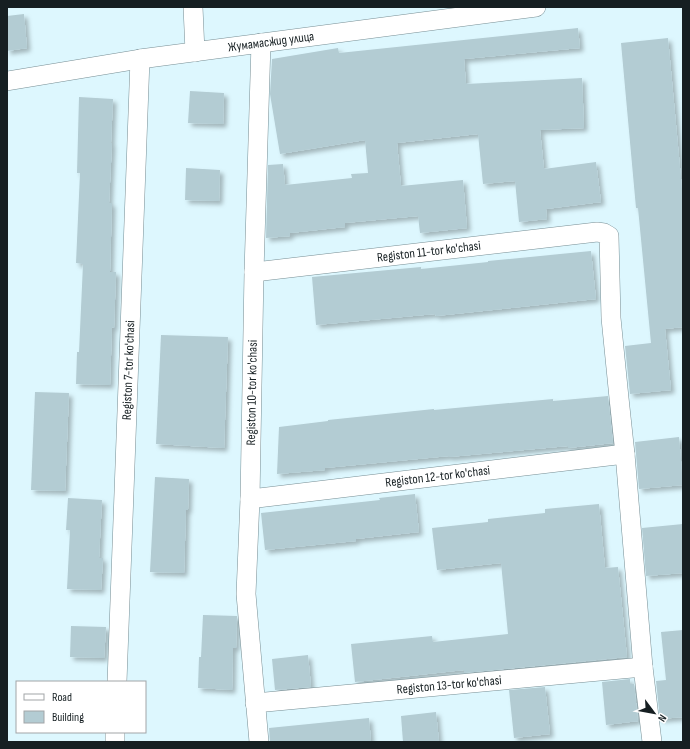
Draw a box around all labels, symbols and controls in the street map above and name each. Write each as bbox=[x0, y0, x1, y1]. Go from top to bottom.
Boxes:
street label: Жумамасжид улица bbox=[227, 28, 315, 55]
street label: Registon 11-tor ko'chasi bbox=[376, 238, 482, 266]
street label: Registon 7-tor ko'chasi bbox=[119, 320, 138, 420]
street label: Registon 10-tor ko'chasi bbox=[243, 340, 261, 446]
street label: Registon 12-tor ko'chasi bbox=[384, 462, 491, 491]
street label: Registon 13-tor ko'chasi bbox=[396, 672, 502, 698]
legend bbox=[16, 681, 146, 733]
text: Road bbox=[52, 690, 72, 705]
north arrow bbox=[634, 693, 674, 733]
text: Building bbox=[52, 710, 84, 725]
text: N bbox=[655, 712, 669, 724]

